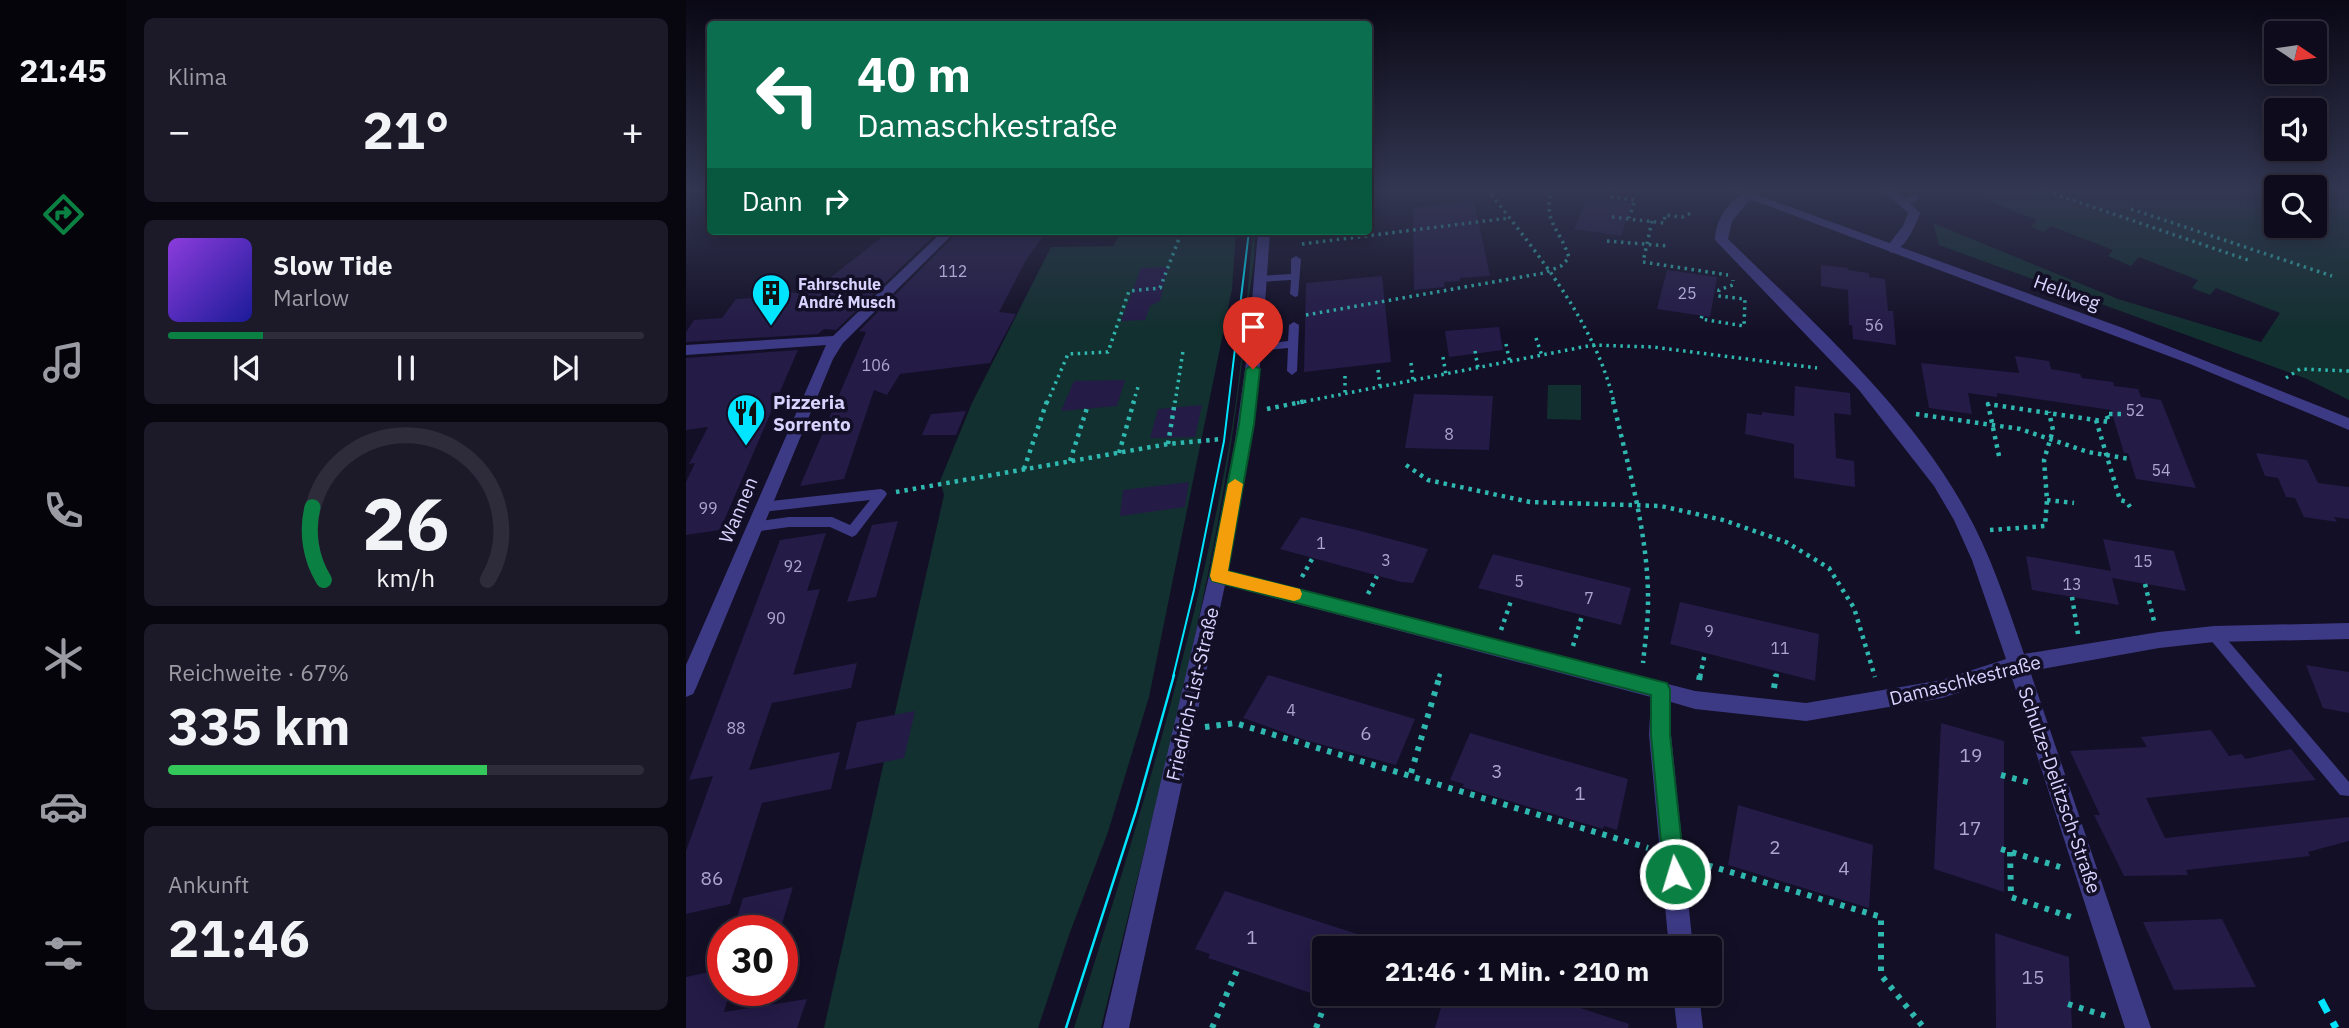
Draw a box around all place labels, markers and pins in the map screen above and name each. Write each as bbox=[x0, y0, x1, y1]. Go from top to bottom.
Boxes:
building icon: Fahrschule André Musch bbox=[750, 272, 792, 327]
place label: Fahrschule André Musch bbox=[798, 274, 896, 312]
pin bbox=[1223, 297, 1283, 369]
place label: Pizzeria Sorrento bbox=[773, 390, 851, 436]
restaurant icon: Pizzeria Sorrento bbox=[725, 392, 767, 447]

